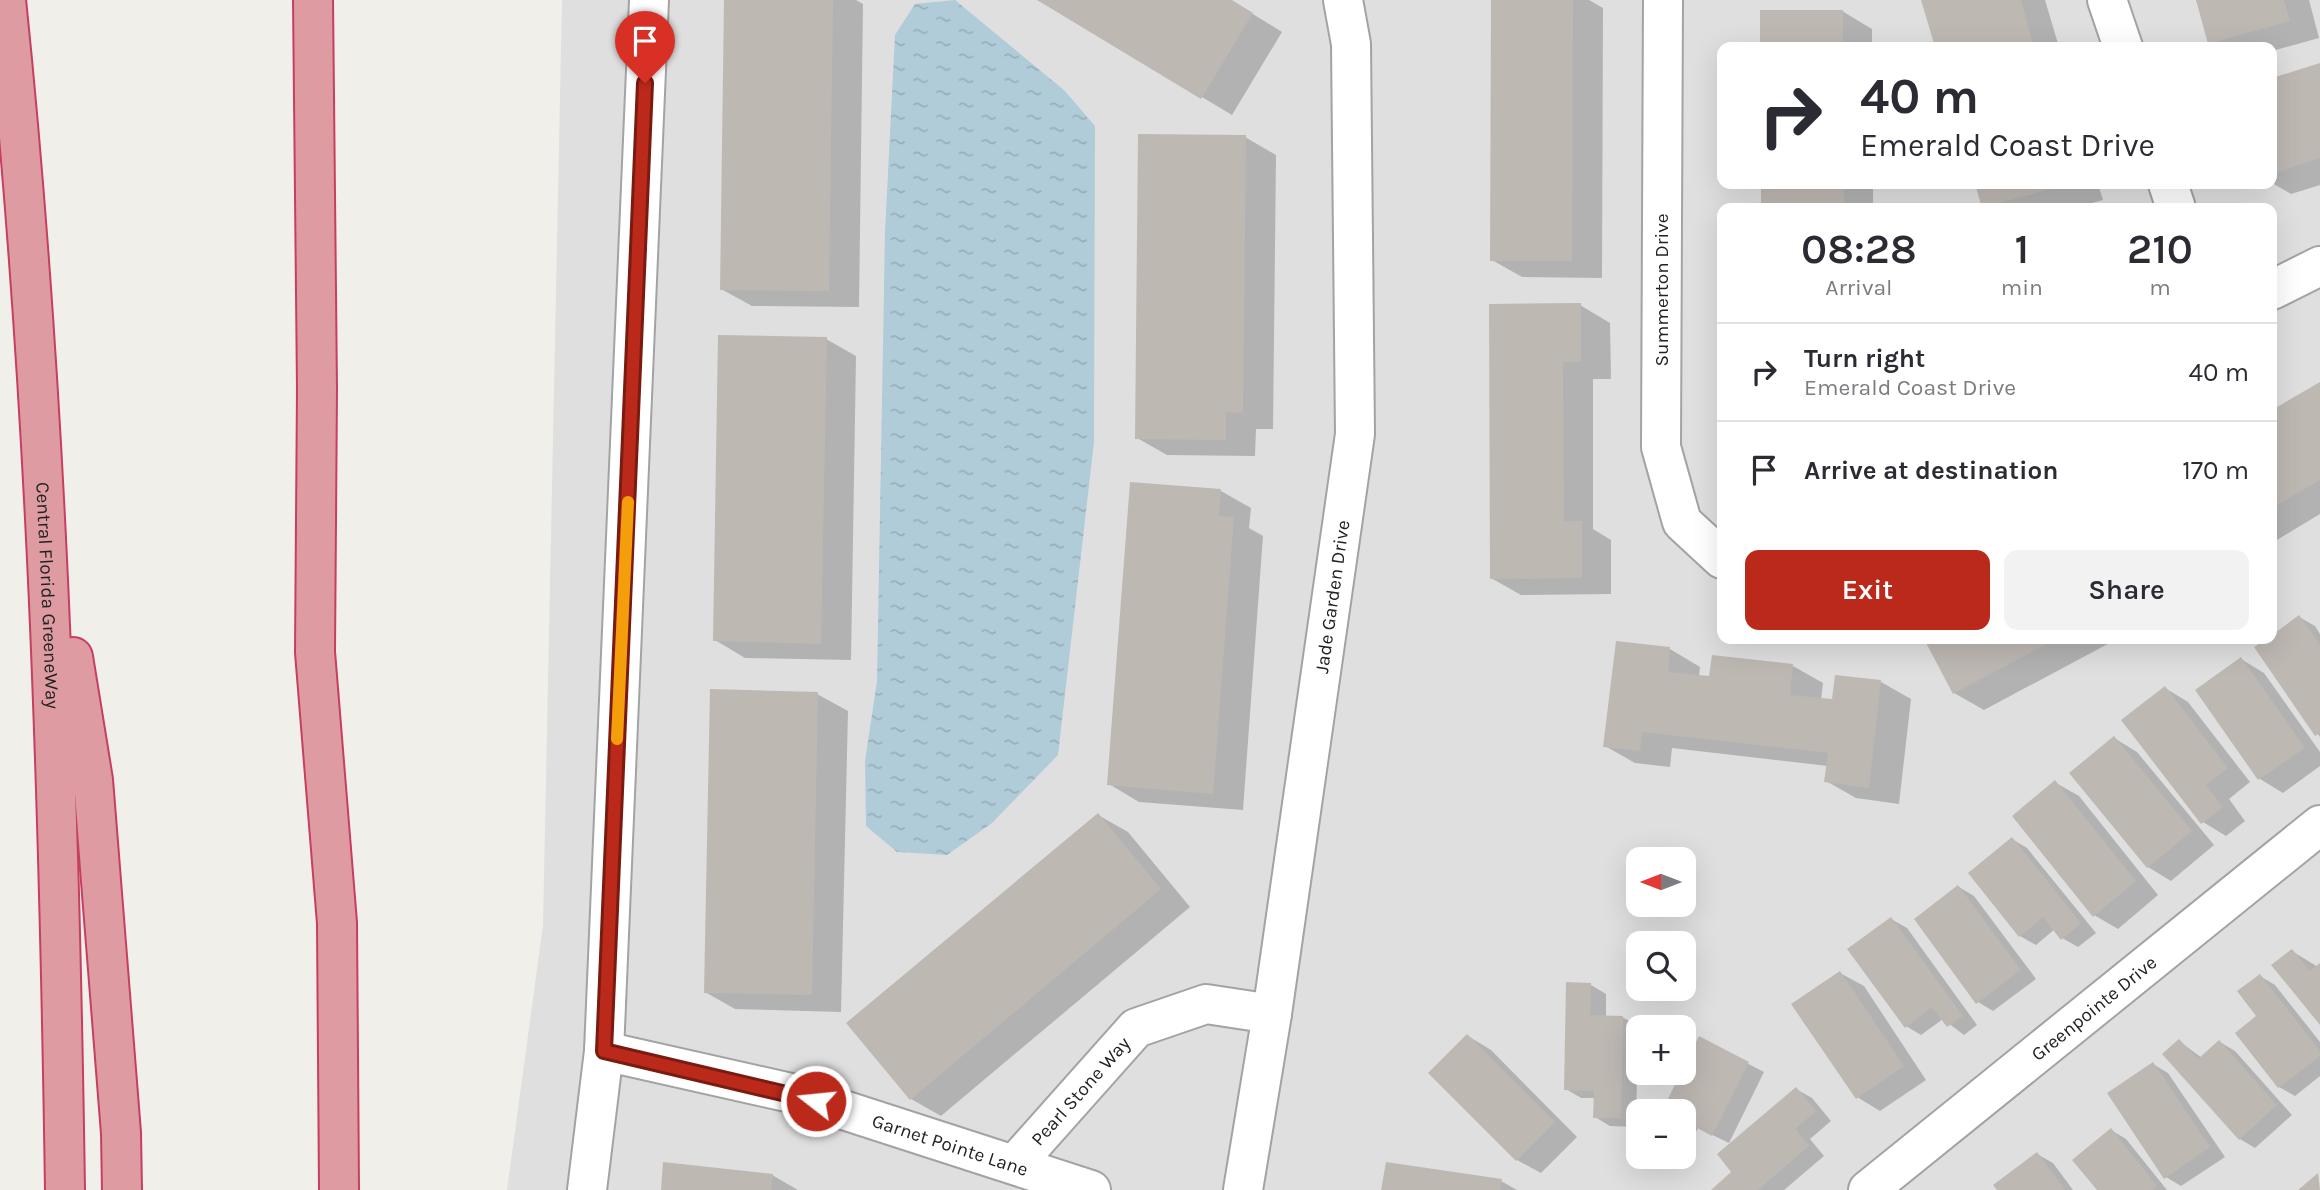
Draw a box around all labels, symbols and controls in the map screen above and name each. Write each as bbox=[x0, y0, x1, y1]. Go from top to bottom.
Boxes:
pin bbox=[615, 11, 675, 83]
icon: arrive bbox=[626, 22, 664, 60]
text: 40 m bbox=[1860, 68, 1979, 125]
icon: right bbox=[1745, 70, 1836, 161]
text: Emerald Coast Drive bbox=[1860, 127, 2155, 164]
street label: Summerton Drive bbox=[1651, 213, 1673, 367]
text: 08:28 bbox=[1801, 224, 1917, 274]
text: 1 bbox=[2015, 224, 2029, 274]
text: 210 bbox=[2127, 224, 2193, 274]
text: Arrival bbox=[1825, 274, 1893, 301]
text: min bbox=[2001, 274, 2043, 301]
text: m bbox=[2149, 274, 2171, 301]
text: Turn right bbox=[1804, 343, 1925, 374]
icon: right bbox=[1745, 353, 1783, 391]
text: 40 m bbox=[2189, 357, 2249, 388]
text: Emerald Coast Drive bbox=[1804, 374, 2016, 401]
icon: arrive bbox=[1745, 451, 1783, 489]
text: Arrive at destination bbox=[1804, 455, 2058, 486]
text: 170 m bbox=[2182, 455, 2249, 486]
street label: Central Florida GreeneWay bbox=[31, 481, 63, 710]
street label: Jade Garden Drive bbox=[1311, 519, 1355, 675]
button: Exit bbox=[1745, 550, 1990, 630]
button: Share bbox=[2004, 550, 2249, 630]
north arrow bbox=[1626, 847, 1696, 917]
map controls bbox=[1626, 847, 1696, 1169]
button: search bbox=[1626, 931, 1696, 1001]
street label: Greenpointe Drive bbox=[2027, 951, 2161, 1066]
button: + bbox=[1626, 1015, 1696, 1085]
street label: Pearl Stone Way bbox=[1027, 1032, 1135, 1150]
position arrow bbox=[779, 1064, 853, 1138]
button: − bbox=[1626, 1099, 1696, 1169]
street label: Garnet Pointe Lane bbox=[869, 1110, 1031, 1181]

